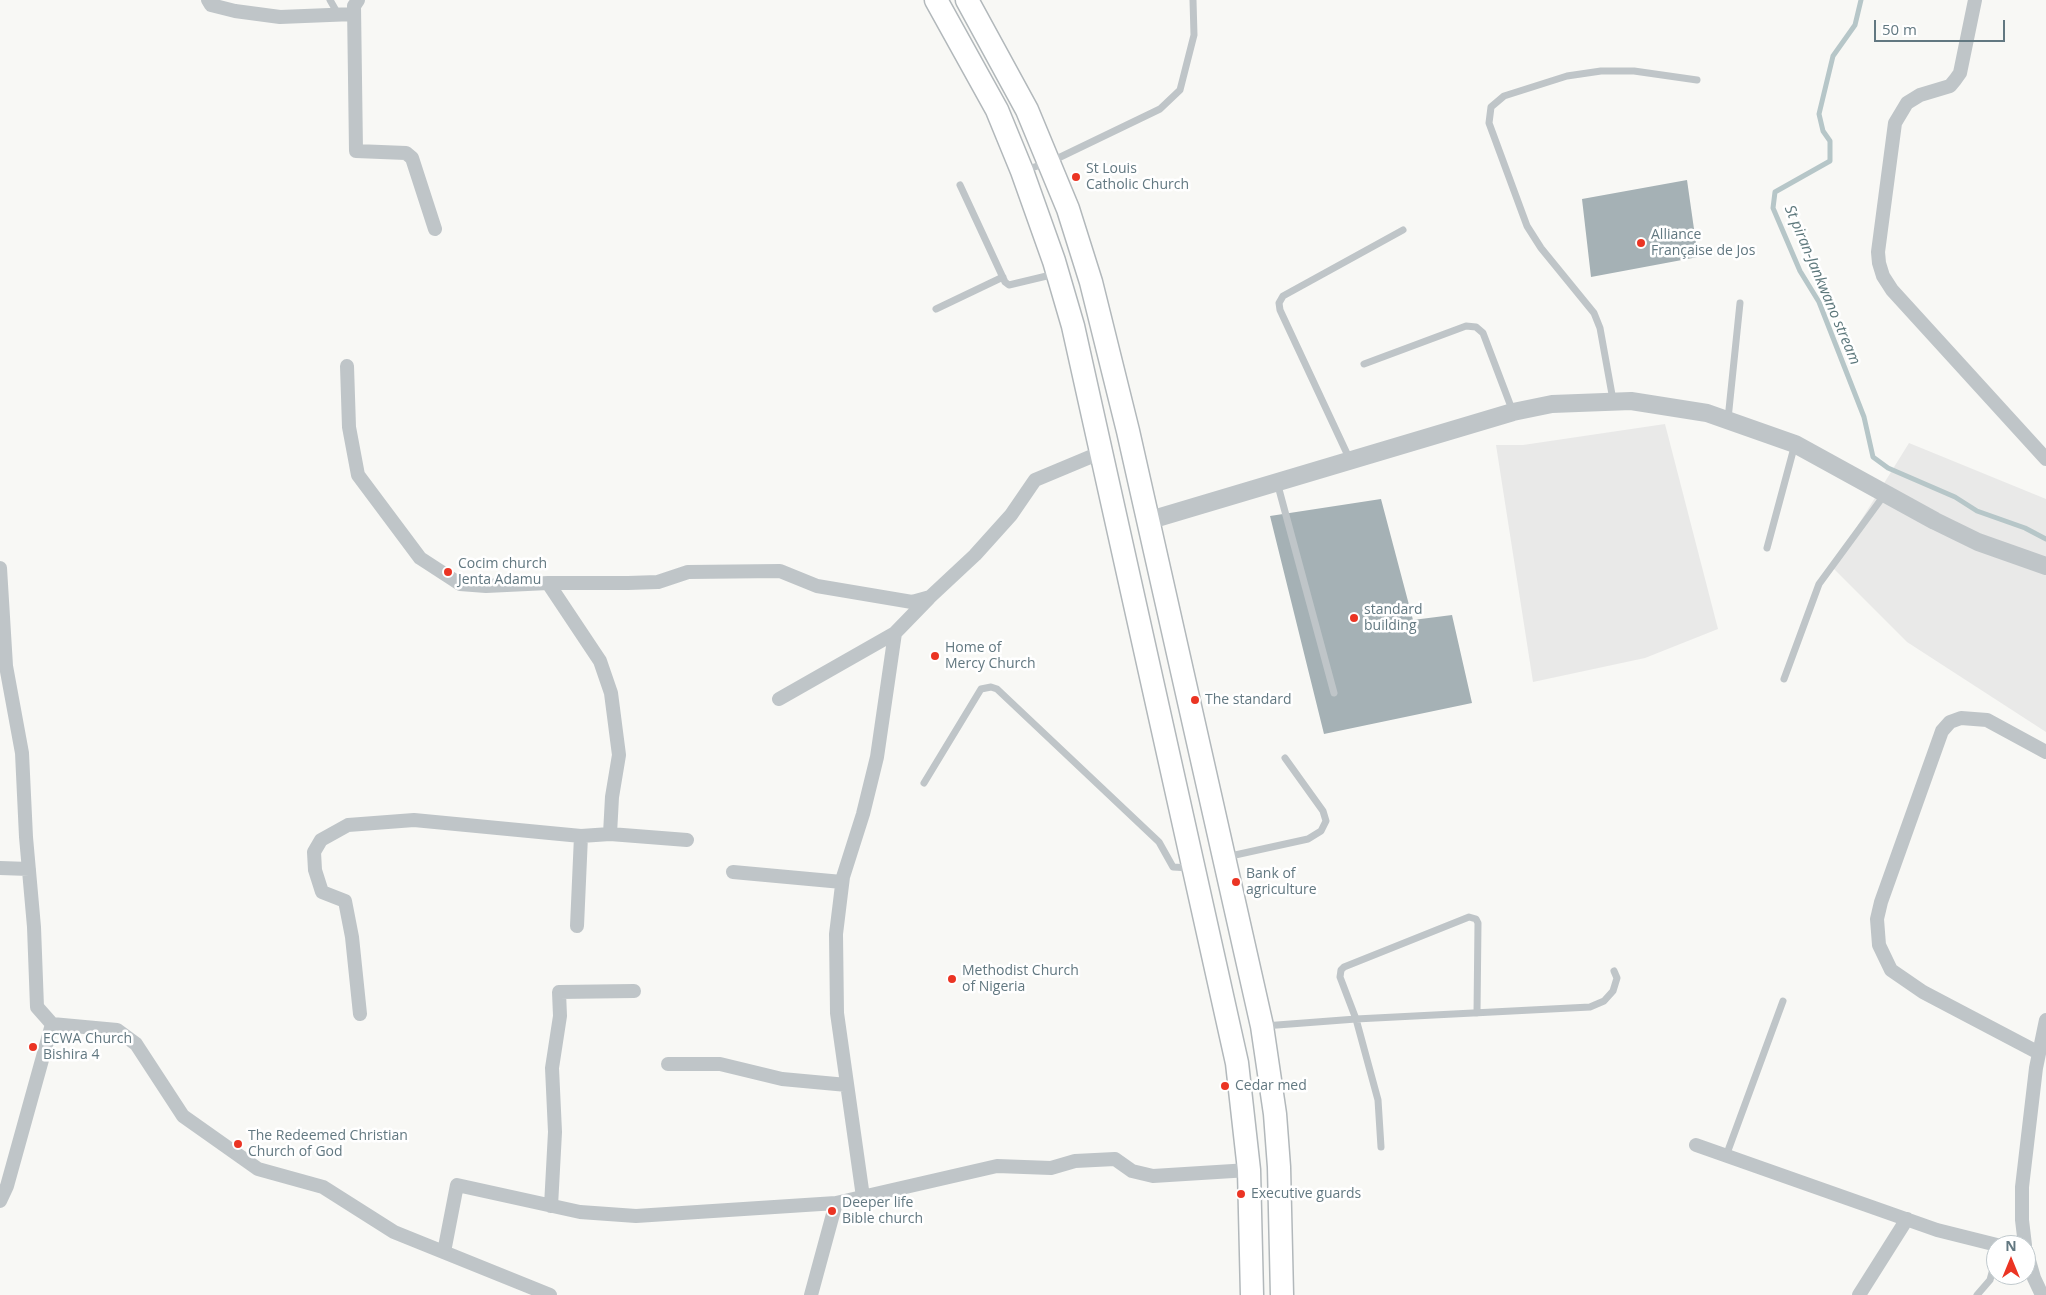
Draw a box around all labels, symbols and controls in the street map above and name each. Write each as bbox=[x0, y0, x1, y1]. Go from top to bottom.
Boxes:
scale bar bbox=[1876, 10, 2007, 42]
text: 50 m bbox=[1882, 19, 1917, 39]
place label: St Louis Catholic Church bbox=[1086, 161, 1189, 193]
marker: St Louis Catholic Church bbox=[1070, 171, 1082, 183]
water label: St piran-Jankwano stream bbox=[1780, 202, 1864, 368]
place label: Alliance Française de Jos bbox=[1651, 227, 1755, 260]
marker: Alliance Française de Jos bbox=[1635, 237, 1647, 249]
place label: Cocim church Jenta Adamu bbox=[458, 556, 547, 588]
marker: Cocim church Jenta Adamu bbox=[442, 566, 454, 578]
place label: standard building bbox=[1364, 602, 1423, 634]
marker: standard building bbox=[1348, 612, 1360, 624]
place label: Home of Mercy Church bbox=[945, 640, 1036, 672]
marker: Home of Mercy Church bbox=[929, 650, 941, 662]
place label: The standard bbox=[1205, 692, 1291, 708]
marker: The standard bbox=[1189, 694, 1201, 706]
place label: Bank of agriculture bbox=[1246, 866, 1317, 899]
marker: Bank of agriculture bbox=[1230, 876, 1242, 888]
place label: Methodist Church of Nigeria bbox=[962, 963, 1079, 996]
marker: Methodist Church of Nigeria bbox=[946, 973, 958, 985]
place label: ECWA Church Bishira 4 bbox=[43, 1031, 132, 1064]
marker: ECWA Church Bishira 4 bbox=[27, 1041, 39, 1053]
place label: Cedar med bbox=[1235, 1078, 1307, 1094]
marker: Cedar med bbox=[1219, 1080, 1231, 1092]
place label: The Redeemed Christian Church of God bbox=[248, 1128, 408, 1160]
marker: The Redeemed Christian Church of God bbox=[232, 1138, 244, 1150]
place label: Executive guards bbox=[1251, 1186, 1361, 1202]
marker: Executive guards bbox=[1235, 1188, 1247, 1200]
place label: Deeper life Bible church bbox=[842, 1195, 923, 1228]
marker: Deeper life Bible church bbox=[826, 1205, 838, 1217]
north arrow bbox=[1986, 1235, 2036, 1285]
text: N bbox=[2005, 1236, 2017, 1255]

